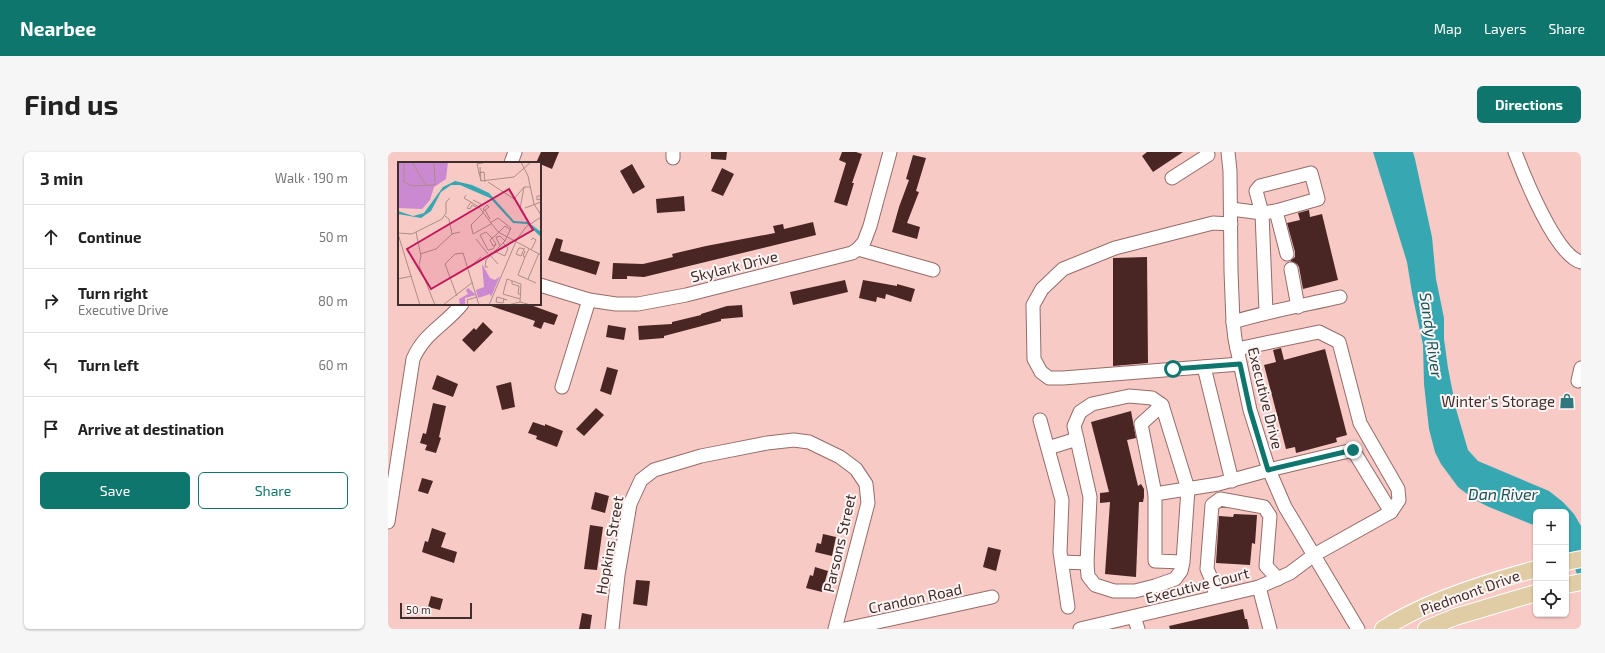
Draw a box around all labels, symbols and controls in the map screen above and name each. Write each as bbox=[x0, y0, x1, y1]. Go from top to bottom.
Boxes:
text: Nearbee bbox=[20, 17, 96, 40]
text: Map bbox=[1434, 20, 1462, 37]
text: Layers bbox=[1484, 20, 1526, 37]
text: Share bbox=[1548, 20, 1585, 37]
button: Directions bbox=[1477, 86, 1581, 123]
text: Find us bbox=[24, 87, 118, 121]
inset map bbox=[398, 162, 541, 305]
text: 3 min bbox=[40, 168, 83, 188]
text: Walk · 190 m bbox=[275, 170, 348, 186]
icon: ahead bbox=[40, 226, 62, 248]
text: Continue bbox=[78, 228, 141, 246]
text: 50 m bbox=[319, 229, 348, 245]
street label: Skylark Drive bbox=[689, 246, 779, 286]
text: Turn right bbox=[78, 284, 148, 302]
icon: right bbox=[40, 290, 62, 312]
water label: Sandy River bbox=[1416, 291, 1447, 380]
text: 80 m bbox=[318, 293, 348, 309]
text: Executive Drive bbox=[78, 302, 168, 318]
street label: Executive Drive bbox=[1245, 345, 1287, 451]
icon: left bbox=[40, 354, 62, 376]
text: Turn left bbox=[78, 356, 139, 374]
text: 60 m bbox=[318, 357, 348, 373]
route start bbox=[1164, 360, 1182, 378]
place label: Winter's Storage bbox=[1441, 392, 1555, 410]
shop icon: Winter's Storage bbox=[1558, 392, 1576, 410]
icon: arrive bbox=[40, 418, 62, 440]
text: Arrive at destination bbox=[78, 420, 224, 438]
route end bbox=[1344, 441, 1362, 459]
button: Save bbox=[40, 472, 190, 509]
button: Share bbox=[198, 472, 348, 509]
water label: Dan River bbox=[1468, 484, 1539, 503]
street label: Parsons Street bbox=[819, 492, 859, 594]
street label: Hopkins Street bbox=[591, 494, 627, 596]
map controls bbox=[1533, 509, 1569, 617]
button: + bbox=[1533, 509, 1569, 545]
button: − bbox=[1533, 545, 1569, 581]
street label: Executive Court bbox=[1143, 563, 1251, 607]
street label: Piedmont Drive bbox=[1418, 566, 1522, 618]
street label: Crandon Road bbox=[867, 579, 963, 617]
button: locate bbox=[1533, 581, 1569, 617]
scale bar bbox=[400, 601, 472, 620]
text: 50 m bbox=[406, 603, 431, 616]

